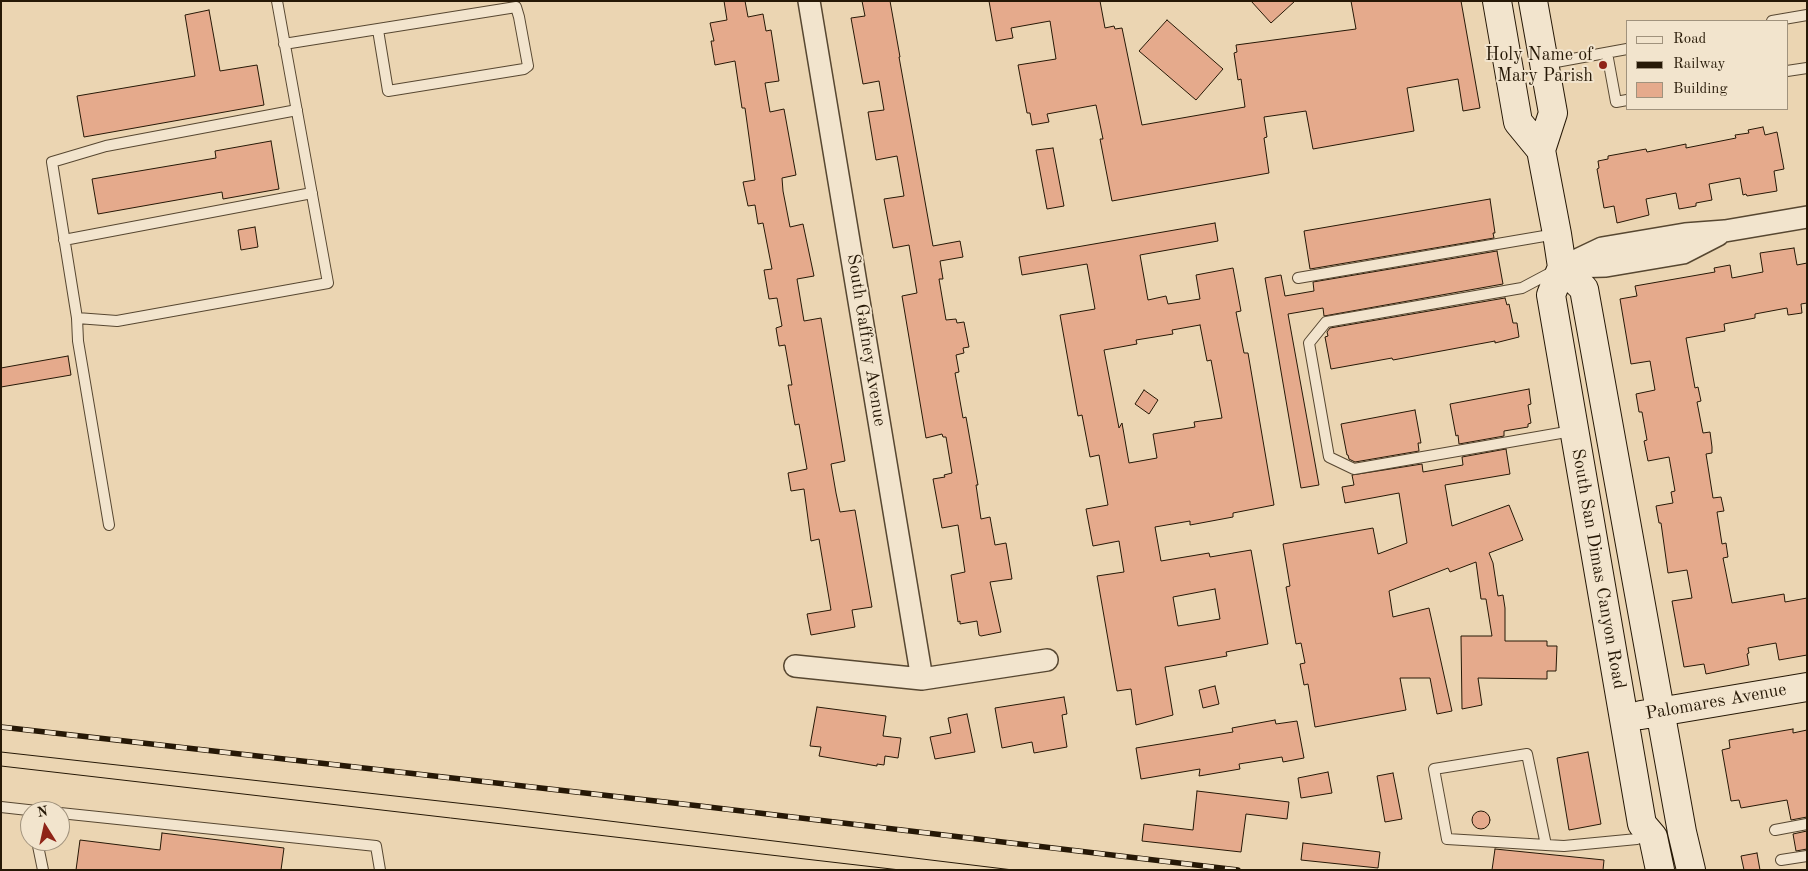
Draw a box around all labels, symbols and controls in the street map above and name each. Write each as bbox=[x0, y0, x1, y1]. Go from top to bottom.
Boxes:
legend bbox=[1626, 20, 1788, 110]
text: Road bbox=[1673, 32, 1706, 47]
place label: Holy Name of Mary Parish bbox=[1485, 44, 1593, 86]
text: Railway bbox=[1673, 57, 1726, 72]
marker: Holy Name of Mary Parish bbox=[1597, 59, 1609, 71]
text: Building bbox=[1673, 82, 1728, 97]
street label: South Gaffney Avenue bbox=[842, 252, 890, 428]
street label: South San Dimas Canyon Road bbox=[1566, 447, 1630, 691]
street label: Palomares Avenue bbox=[1644, 679, 1788, 725]
north arrow bbox=[20, 801, 70, 851]
text: N bbox=[36, 804, 49, 820]

